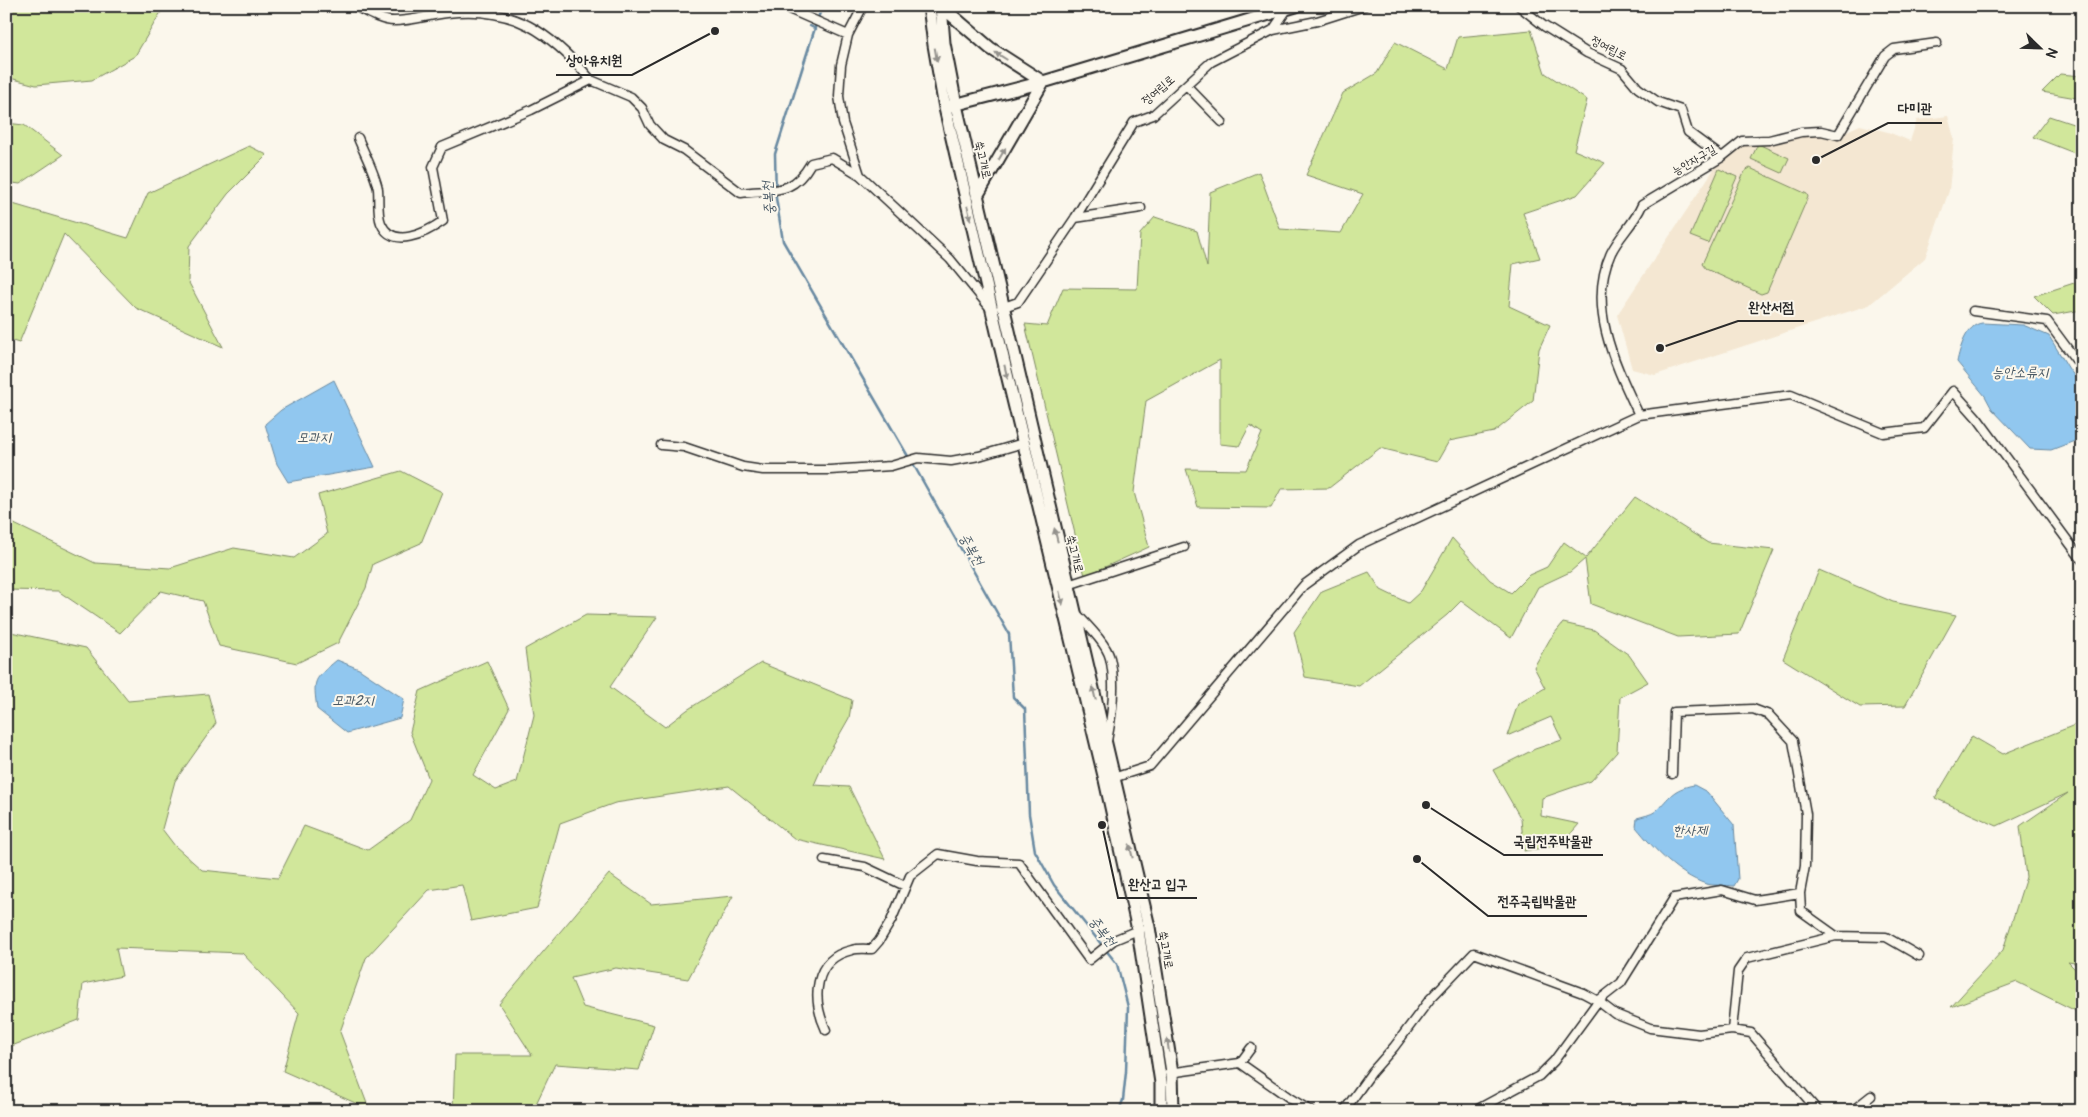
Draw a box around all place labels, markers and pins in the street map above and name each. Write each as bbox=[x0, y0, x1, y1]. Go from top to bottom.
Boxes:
callout: 상아유치원 bbox=[556, 46, 632, 75]
callout: 다미관 bbox=[1888, 94, 1942, 123]
callout: 완산서점 bbox=[1738, 292, 1804, 321]
callout: 국립전주박물관 bbox=[1504, 826, 1603, 855]
callout: 완산고 입구 bbox=[1118, 869, 1197, 898]
callout: 전주국립박물관 bbox=[1488, 887, 1587, 916]

